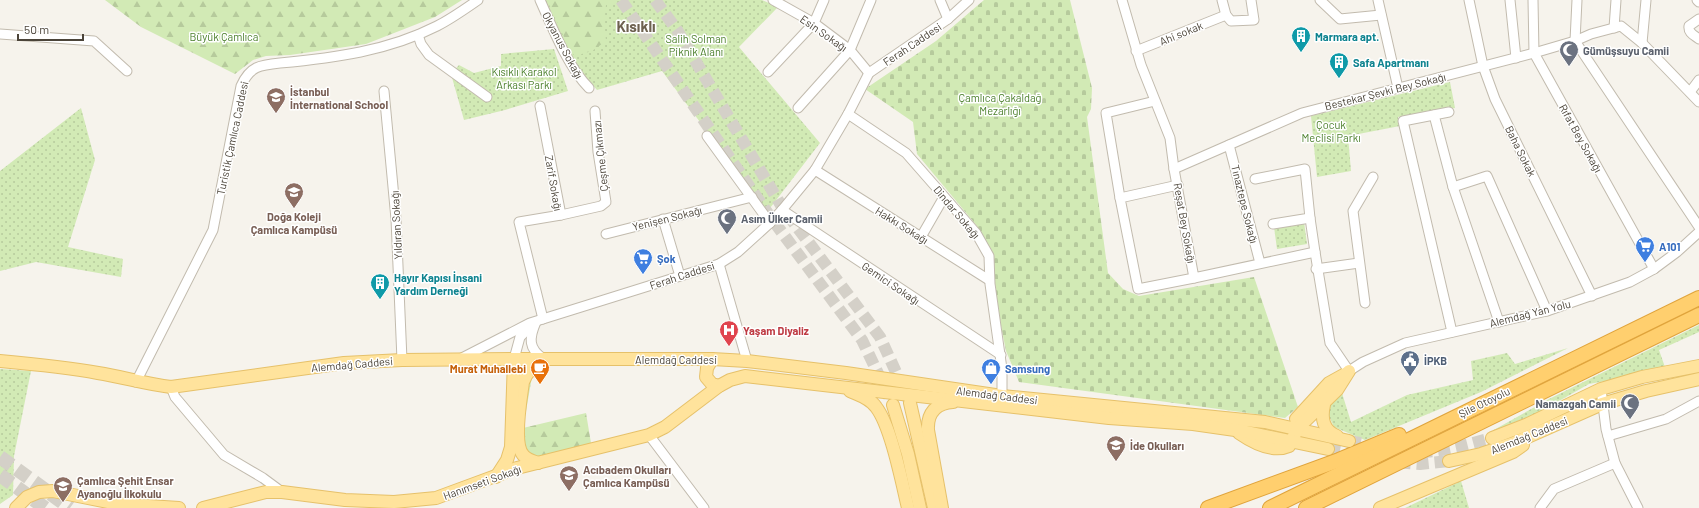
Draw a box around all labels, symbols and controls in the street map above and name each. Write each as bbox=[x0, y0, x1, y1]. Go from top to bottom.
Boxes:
street label: Okyanus Sokağı bbox=[540, 9, 586, 81]
street label: Esin Sokağı bbox=[798, 12, 850, 54]
scale bar bbox=[18, 16, 83, 42]
district label: Kısıklı bbox=[616, 17, 656, 35]
street label: Ahi sokak bbox=[1157, 18, 1205, 48]
street label: Ferah Caddesi bbox=[880, 20, 944, 68]
text: 50 m bbox=[24, 22, 49, 36]
building icon: Marmara apt. bbox=[1290, 25, 1312, 53]
park label: Büyük Çamlıca bbox=[190, 30, 258, 43]
place label: Marmara apt. bbox=[1315, 30, 1379, 43]
park label: Salih Solman Piknik Alanı bbox=[665, 32, 727, 58]
mosque icon: Gümüşsuyu Camii bbox=[1558, 39, 1580, 67]
place label: Gümüşsuyu Camii bbox=[1583, 44, 1669, 57]
building icon: Safa Apartmanı bbox=[1328, 51, 1350, 79]
place label: Safa Apartmanı bbox=[1353, 56, 1429, 69]
park label: Kısıklı Karakol Arkası Parkı bbox=[491, 65, 557, 91]
street label: Bestekar Şevki Bey Sokağı bbox=[1323, 70, 1447, 112]
street label: Turistik Çamlıca Caddesi bbox=[214, 80, 250, 196]
place label: İstanbul İnternational School bbox=[290, 85, 388, 111]
school or university icon: İstanbul İnternational School bbox=[265, 86, 287, 114]
park label: Çamlıca Çakaldağ Mezarlığı bbox=[958, 91, 1042, 117]
street label: Rıfat Bey Sokağı bbox=[1557, 102, 1605, 174]
park label: Çocuk Meclisi Parkı bbox=[1301, 118, 1361, 144]
street label: Çeşme Çıkmazı bbox=[590, 120, 610, 192]
street label: Baha Sokak bbox=[1503, 123, 1539, 179]
street label: Zarif Sokağı bbox=[543, 154, 565, 212]
street label: Tınaztepe Sokağı bbox=[1229, 163, 1261, 245]
school or university icon: Doğa Koleji Çamlıca Kampüsü bbox=[283, 181, 305, 209]
street label: Reşat Bey Sokağı bbox=[1172, 182, 1198, 264]
street label: Dindar Sokağı bbox=[931, 183, 983, 241]
street label: Yıldıran Sokağı bbox=[388, 190, 404, 260]
street label: Yenişen Sokağı bbox=[631, 203, 703, 233]
street label: Hakkı Sokağı bbox=[873, 204, 931, 246]
mosque icon: Asım Ülker Camii bbox=[716, 207, 738, 235]
place label: Doğa Koleji Çamlıca Kampüsü bbox=[251, 210, 337, 236]
place label: Asım Ülker Camii bbox=[741, 212, 823, 225]
supermarket icon: A101 bbox=[1634, 235, 1656, 263]
place label: A101 bbox=[1659, 240, 1680, 253]
supermarket icon: Şok bbox=[632, 247, 654, 275]
place label: Şok bbox=[657, 252, 676, 265]
street label: Ferah Caddesi bbox=[648, 258, 716, 292]
street label: Gemici Sokağı bbox=[860, 259, 922, 307]
place label: Hayır Kapısı İnsani Yardım Derneği bbox=[394, 271, 482, 297]
building icon: Hayır Kapısı İnsani Yardım Derneği bbox=[369, 272, 391, 300]
street label: Alemdağ Yan Yolu bbox=[1488, 297, 1572, 329]
hospital icon: Yaşam Diyaliz bbox=[718, 319, 740, 347]
place label: Yaşam Diyaliz bbox=[743, 324, 809, 337]
public building icon: İPKB bbox=[1399, 349, 1421, 377]
street label: Alemdağ Caddesi bbox=[635, 353, 717, 366]
street label: Alemdağ Caddesi bbox=[311, 354, 394, 374]
place label: İPKB bbox=[1424, 354, 1447, 367]
cafe icon: Murat Muhallebi bbox=[529, 357, 551, 385]
shop icon: Samsung bbox=[980, 357, 1002, 385]
place label: Murat Muhallebi bbox=[450, 362, 526, 375]
place label: Samsung bbox=[1005, 362, 1050, 375]
street label: Alemdağ Caddesi bbox=[956, 384, 1039, 406]
street label: Şile Otoyolu bbox=[1456, 384, 1512, 420]
mosque icon: Namazgah Camii bbox=[1619, 392, 1641, 420]
place label: Namazgah Camii bbox=[1535, 397, 1616, 410]
street label: Alemdağ Caddesi bbox=[1489, 414, 1570, 456]
school or university icon: İde Okulları bbox=[1105, 434, 1127, 462]
place label: İde Okulları bbox=[1130, 439, 1184, 452]
street label: Hanımseti Sokağı bbox=[441, 462, 523, 502]
place label: Acıbadem Okulları Çamlıca Kampüsü bbox=[583, 463, 671, 489]
school or university icon: Acıbadem Okulları Çamlıca Kampüsü bbox=[558, 464, 580, 492]
place label: Çamlıca Şehit Ensar Ayanoğlu İlkokulu bbox=[77, 474, 174, 500]
school or university icon: Çamlıca Şehit Ensar Ayanoğlu İlkokulu bbox=[52, 475, 74, 503]

